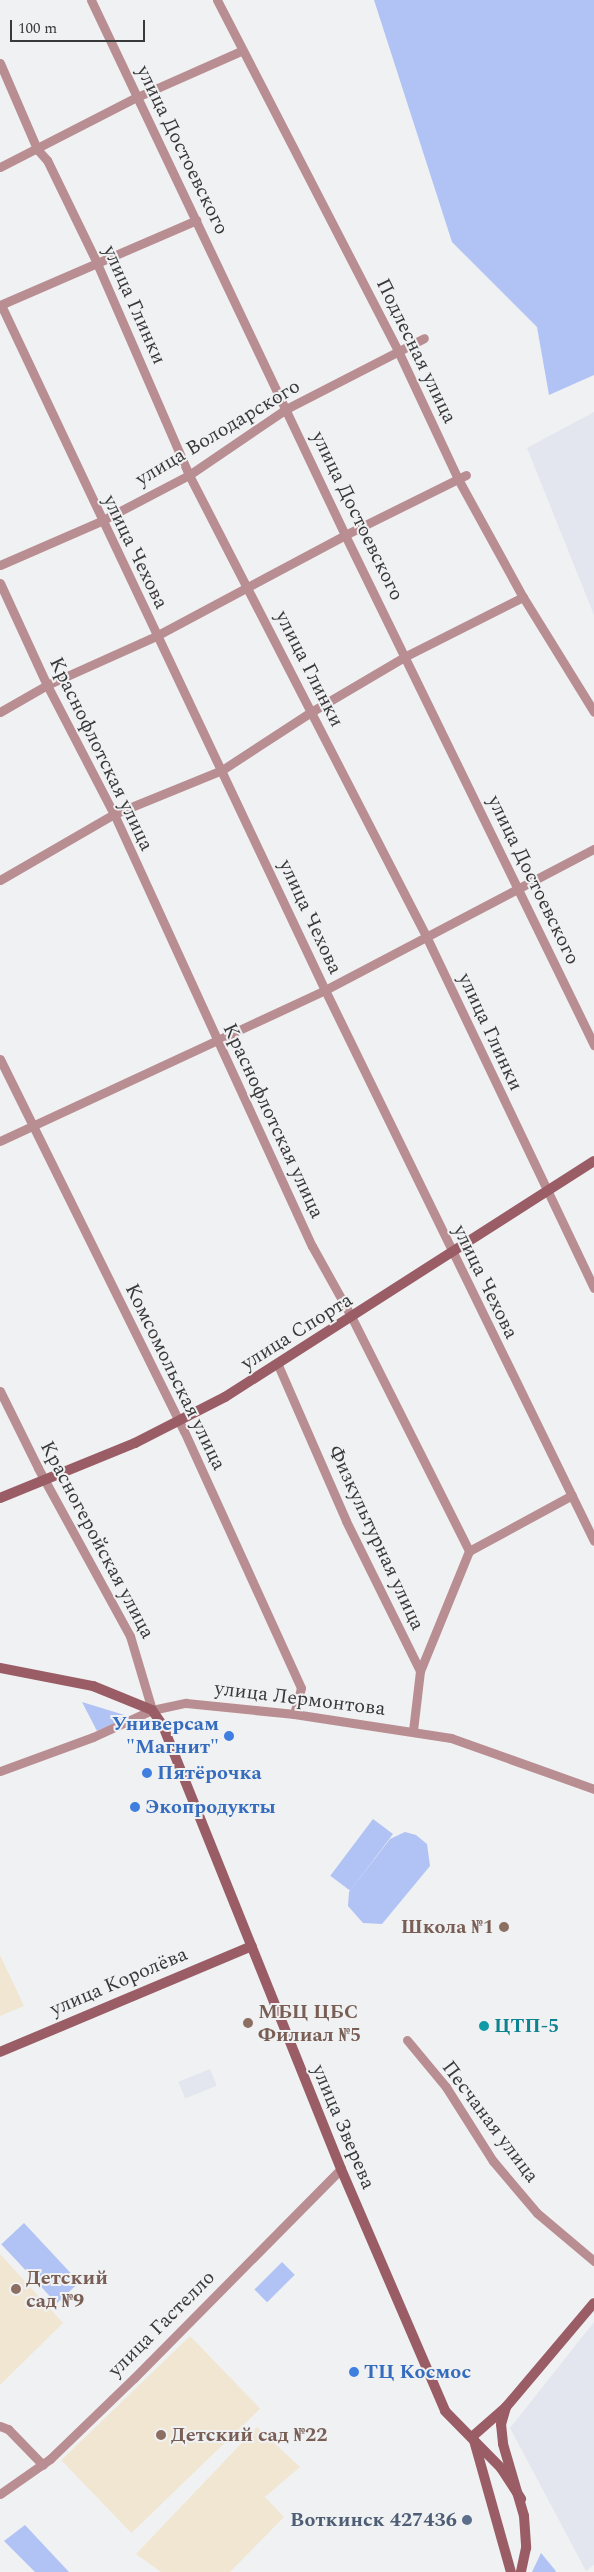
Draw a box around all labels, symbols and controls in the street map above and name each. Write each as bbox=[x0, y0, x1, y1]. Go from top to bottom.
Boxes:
scale bar bbox=[12, 10, 148, 42]
text: 100 m bbox=[18, 17, 57, 40]
street label: улица Достоевского bbox=[131, 61, 233, 239]
street label: улица Глинки bbox=[97, 242, 171, 368]
street label: Подлесная улица bbox=[371, 275, 461, 427]
street label: улица Володарского bbox=[131, 374, 305, 492]
street label: улица Достоевского bbox=[306, 427, 408, 605]
street label: улица Чехова bbox=[97, 491, 173, 613]
street label: улица Глинки bbox=[269, 607, 349, 731]
street label: Краснофлотская улица bbox=[44, 653, 158, 855]
street label: улица Достоевского bbox=[482, 791, 584, 969]
street label: улица Чехова bbox=[273, 856, 347, 978]
street label: улица Глинки bbox=[452, 969, 528, 1095]
street label: Краснофлотская улица bbox=[217, 1020, 329, 1222]
street label: улица Чехова bbox=[447, 1221, 523, 1343]
street label: Комсомольская улица bbox=[119, 1280, 231, 1474]
street label: улица Спорта bbox=[237, 1288, 357, 1376]
street label: Красногеройская улица bbox=[35, 1437, 159, 1643]
street label: Физкультурная улица bbox=[323, 1442, 429, 1634]
street label: улица Лермонтова bbox=[213, 1677, 387, 1721]
place label: Универсам "Магнит" bbox=[112, 1712, 219, 1759]
marker: Универсам "Магнит" bbox=[223, 1730, 235, 1742]
place label: Пятёрочка bbox=[157, 1761, 262, 1785]
marker: Пятёрочка bbox=[141, 1767, 153, 1779]
place label: Экопродукты bbox=[145, 1795, 276, 1819]
marker: Экопродукты bbox=[129, 1801, 141, 1813]
place label: Школа №1 bbox=[401, 1915, 494, 1939]
marker: Школа №1 bbox=[498, 1921, 510, 1933]
street label: улица Королёва bbox=[47, 1942, 191, 2022]
place label: МБЦ ЦБС Филиал №5 bbox=[258, 2000, 361, 2047]
place label: ЦТП-5 bbox=[494, 2014, 559, 2038]
marker: МБЦ ЦБС Филиал №5 bbox=[242, 2017, 254, 2029]
marker: ЦТП-5 bbox=[478, 2020, 490, 2032]
street label: Песчаная улица bbox=[436, 2056, 544, 2188]
street label: улица Зверева bbox=[306, 2061, 380, 2193]
place label: Детский сад №9 bbox=[26, 2266, 108, 2313]
street label: улица Гастелло bbox=[104, 2266, 220, 2382]
marker: Детский сад №9 bbox=[10, 2283, 22, 2295]
place label: ТЦ Космос bbox=[364, 2360, 471, 2384]
marker: ТЦ Космос bbox=[348, 2366, 360, 2378]
place label: Детский сад №22 bbox=[171, 2423, 327, 2447]
marker: Детский сад №22 bbox=[155, 2429, 167, 2441]
place label: Воткинск 427436 bbox=[290, 2508, 457, 2532]
marker: Воткинск 427436 bbox=[461, 2514, 473, 2526]

